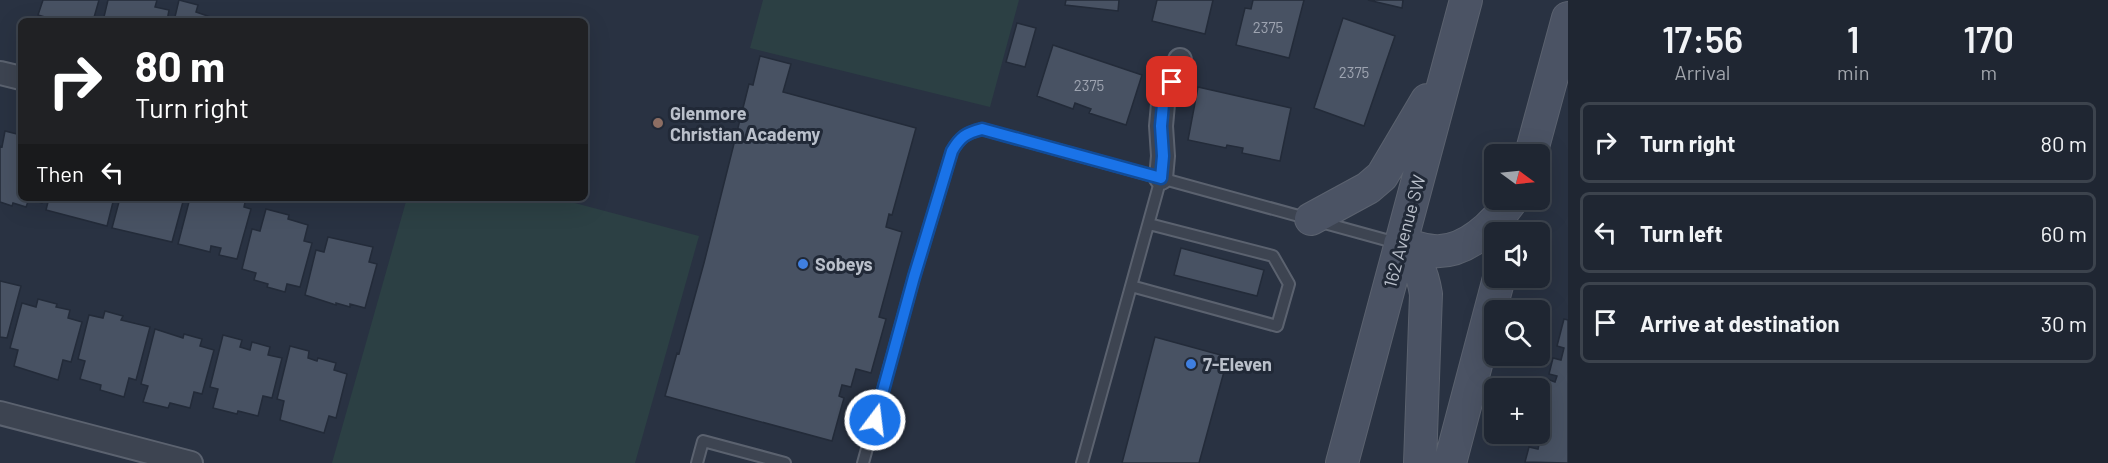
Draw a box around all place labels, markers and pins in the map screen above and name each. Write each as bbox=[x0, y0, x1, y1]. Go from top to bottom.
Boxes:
pin bbox=[1146, 56, 1197, 107]
place label: Glenmore Christian Academy bbox=[670, 102, 820, 145]
marker: Glenmore Christian Academy bbox=[651, 116, 665, 130]
place label: Sobeys bbox=[815, 253, 873, 275]
marker: Sobeys bbox=[796, 257, 810, 271]
place label: 7-Eleven bbox=[1203, 353, 1272, 375]
marker: 7-Eleven bbox=[1184, 357, 1198, 371]

